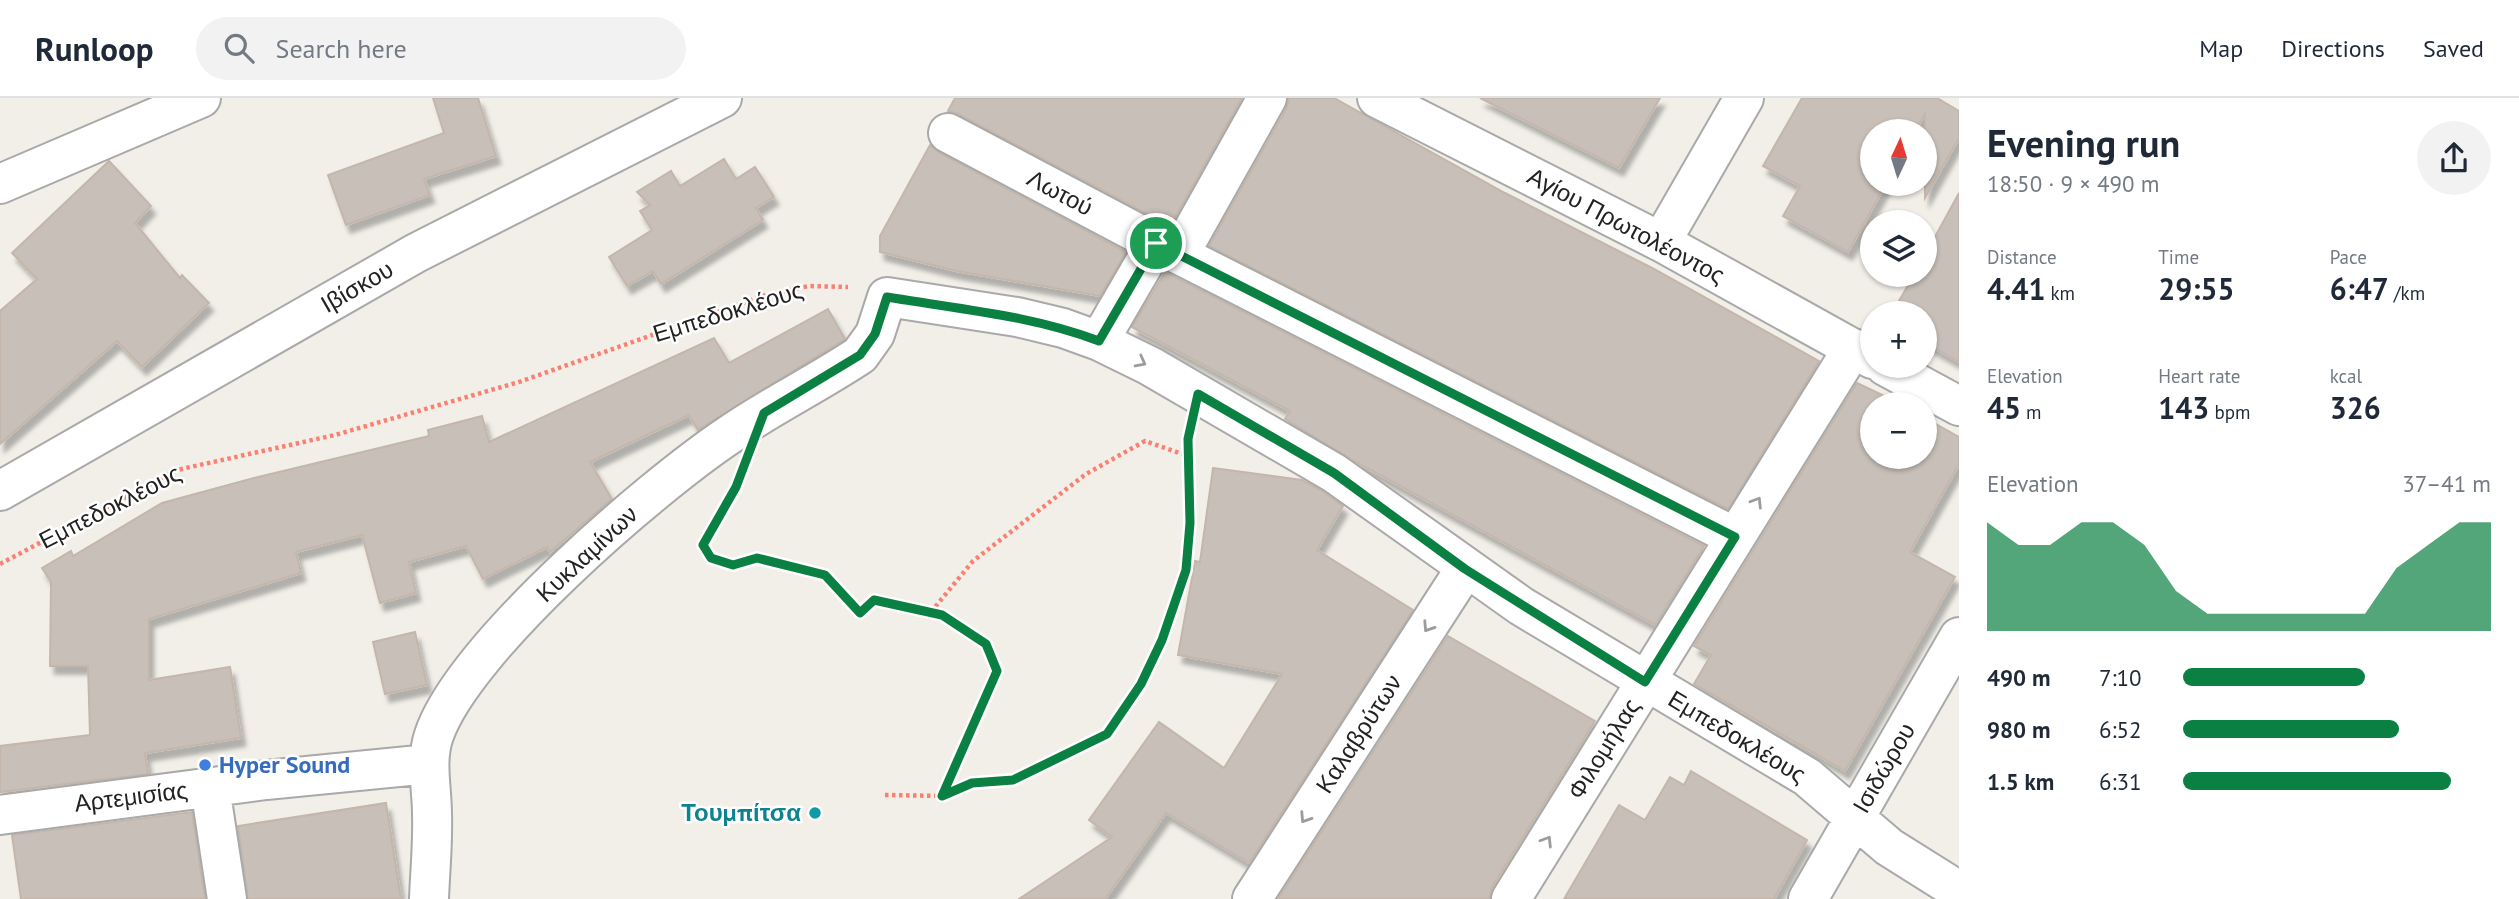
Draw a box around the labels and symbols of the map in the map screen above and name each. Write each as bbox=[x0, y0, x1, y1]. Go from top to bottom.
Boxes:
north arrow bbox=[1860, 119, 1937, 196]
street label: Αγίου Πρωτολέοντος bbox=[1522, 160, 1730, 291]
street label: Λωτού bbox=[1022, 162, 1098, 223]
pin bbox=[1126, 213, 1186, 273]
street label: Ιβίσκου bbox=[315, 253, 399, 320]
street label: Εμπεδοκλέους bbox=[649, 274, 807, 349]
one-way arrow bbox=[1134, 354, 1146, 367]
street label: Εμπεδοκλέους bbox=[34, 457, 186, 556]
one-way arrow bbox=[1749, 497, 1762, 510]
street label: Κυκλαμίνων bbox=[529, 499, 644, 609]
one-way arrow bbox=[1424, 619, 1437, 632]
street label: Καλαβρύτων bbox=[1309, 668, 1408, 799]
street label: Εμπεδοκλέους bbox=[1663, 683, 1812, 790]
street label: Φιλομήλας bbox=[1560, 693, 1647, 805]
street label: Ισιδώρου bbox=[1845, 717, 1922, 818]
place label: Hyper Sound bbox=[219, 749, 350, 780]
marker: Hyper Sound bbox=[197, 757, 213, 773]
street label: Αρτεμισίας bbox=[73, 774, 189, 819]
place label: Τουμπίτσα bbox=[681, 797, 801, 828]
marker: Τουμπίτσα bbox=[807, 805, 823, 821]
one-way arrow bbox=[1300, 810, 1313, 823]
one-way arrow bbox=[1538, 836, 1551, 849]

